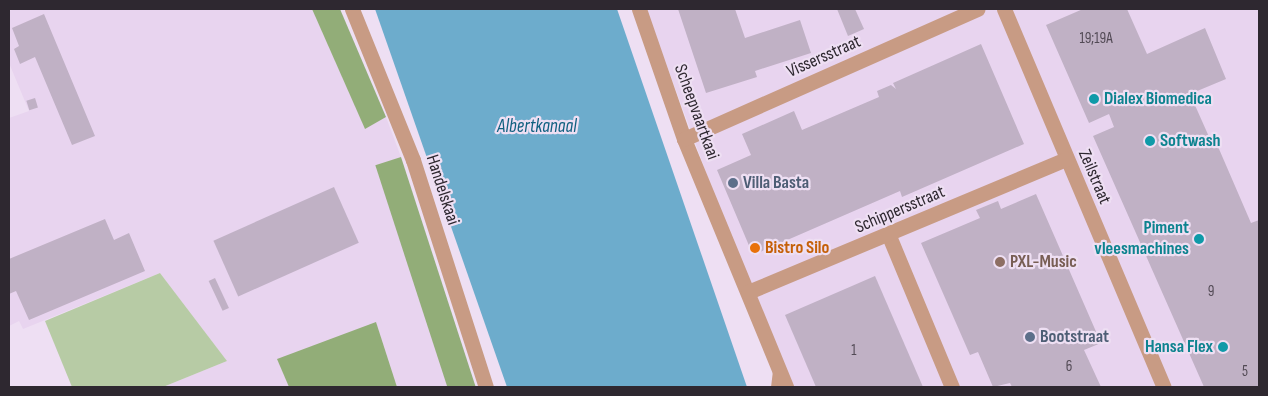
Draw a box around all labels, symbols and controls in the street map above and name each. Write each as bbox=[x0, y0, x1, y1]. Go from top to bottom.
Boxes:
house number: 19;19A bbox=[1079, 30, 1113, 48]
street label: Vissersstraat bbox=[784, 31, 864, 83]
street label: Scheepvaartkaai bbox=[669, 61, 723, 163]
place label: Dialex Biomedica bbox=[1104, 88, 1212, 110]
marker: Dialex Biomedica bbox=[1088, 93, 1100, 105]
water label: Albertkanaal bbox=[497, 116, 577, 138]
place label: Softwash bbox=[1160, 130, 1221, 152]
marker: Softwash bbox=[1144, 135, 1156, 147]
street label: Zeilstraat bbox=[1073, 146, 1115, 208]
street label: Handelskaai bbox=[421, 152, 463, 228]
place label: Villa Basta bbox=[743, 172, 809, 194]
marker: Villa Basta bbox=[727, 177, 739, 189]
street label: Schippersstraat bbox=[852, 181, 948, 239]
place label: Piment vleesmachines bbox=[1094, 218, 1189, 260]
marker: Piment vleesmachines bbox=[1193, 233, 1205, 245]
place label: Bistro Silo bbox=[765, 237, 829, 259]
marker: Bistro Silo bbox=[749, 242, 761, 254]
place label: PXL-Music bbox=[1010, 251, 1077, 273]
marker: PXL-Music bbox=[994, 256, 1006, 268]
house number: 9 bbox=[1208, 283, 1214, 301]
place label: Bootstraat bbox=[1040, 326, 1109, 348]
marker: Bootstraat bbox=[1024, 331, 1036, 343]
place label: Hansa Flex bbox=[1145, 336, 1213, 358]
marker: Hansa Flex bbox=[1217, 341, 1229, 353]
house number: 1 bbox=[851, 342, 857, 360]
house number: 6 bbox=[1066, 358, 1072, 376]
house number: 5 bbox=[1242, 363, 1248, 381]

